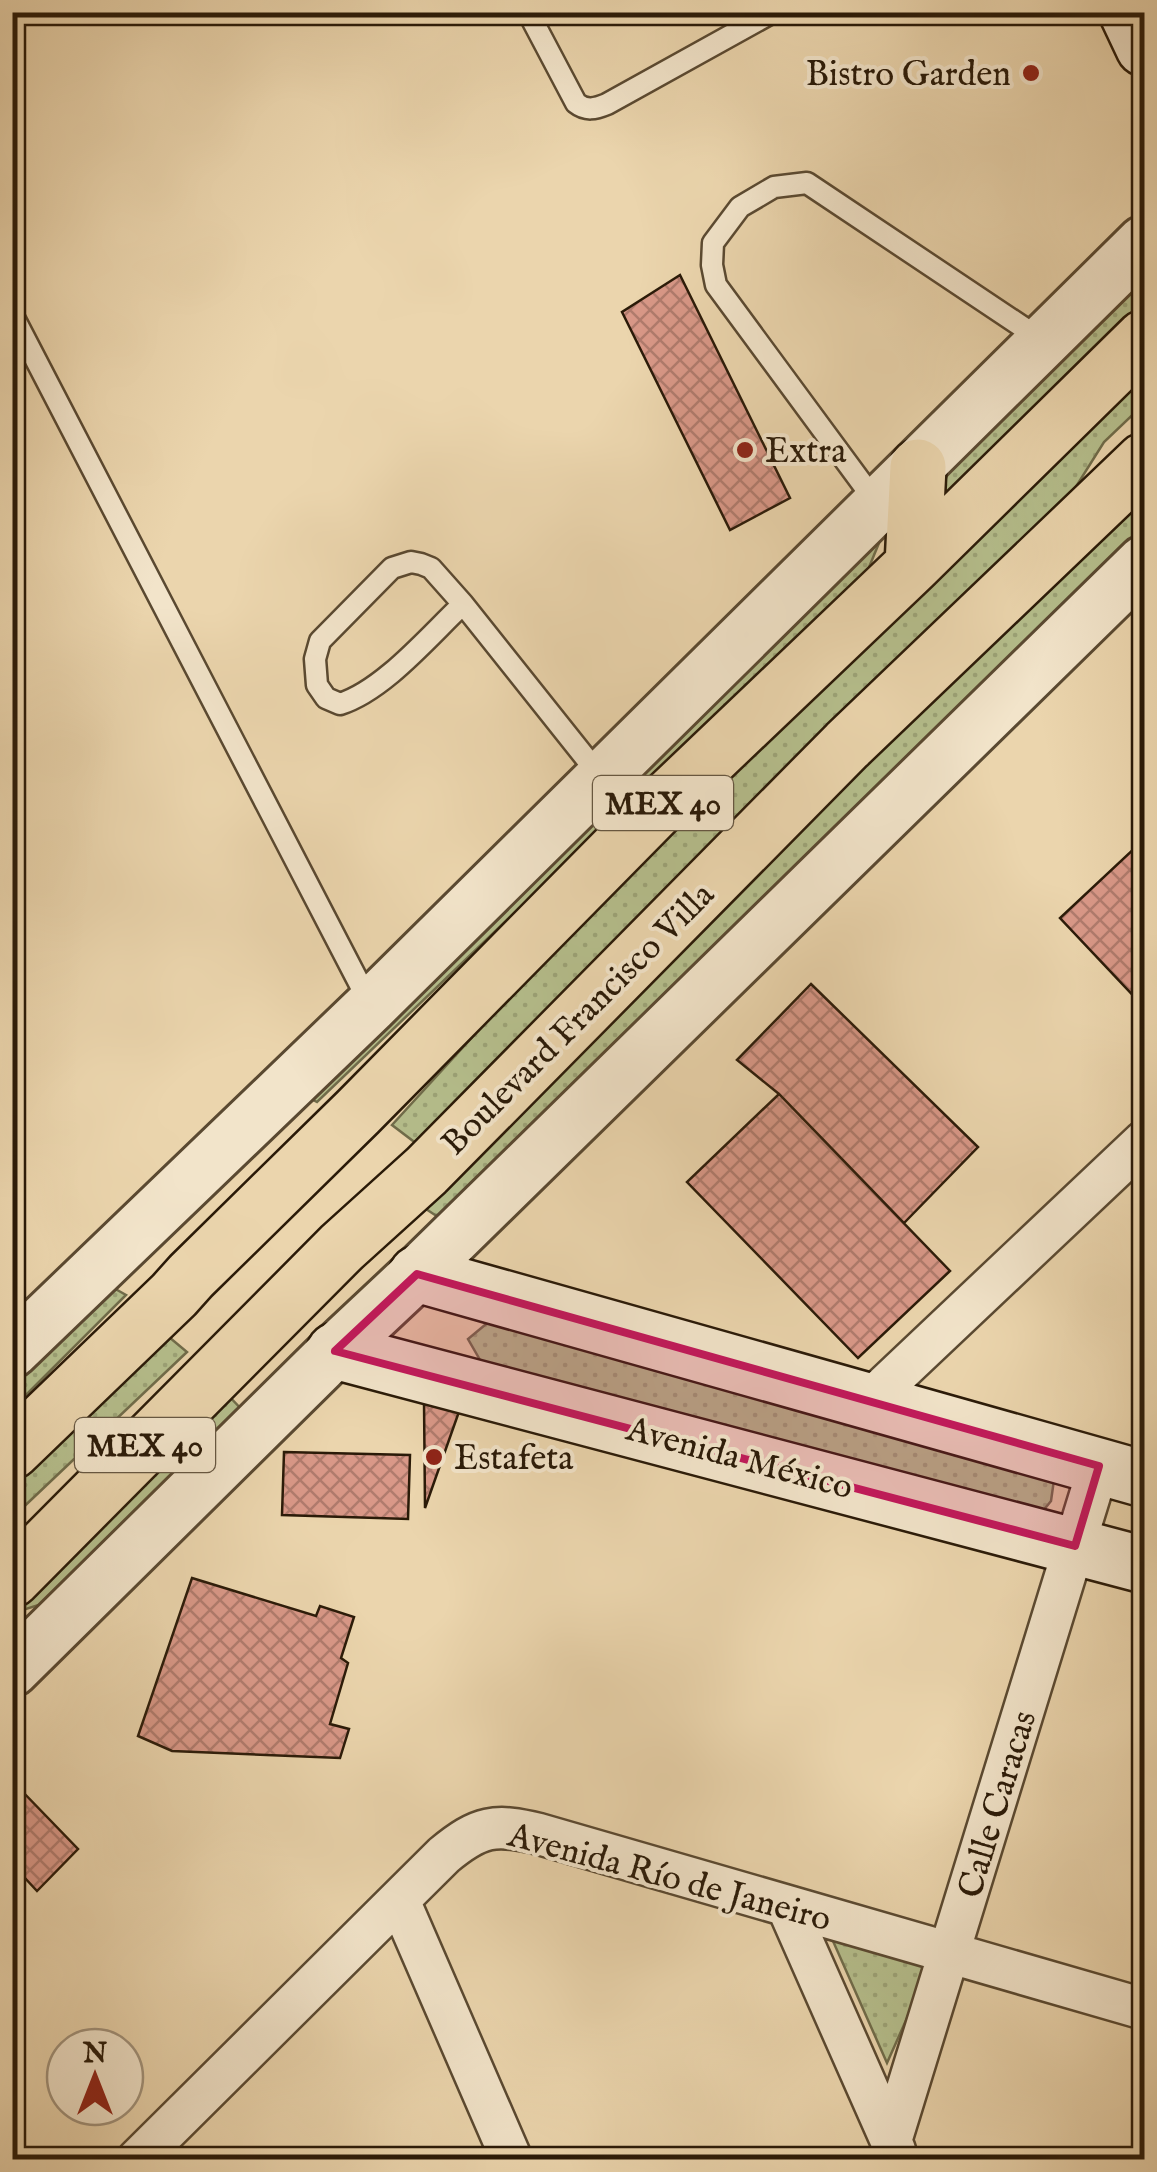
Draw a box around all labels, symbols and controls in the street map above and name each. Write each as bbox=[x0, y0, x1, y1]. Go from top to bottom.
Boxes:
place label: Bistro Garden bbox=[806, 53, 1011, 98]
marker: Bistro Garden bbox=[1020, 62, 1042, 84]
place label: Extra bbox=[765, 430, 847, 475]
marker: Extra bbox=[734, 439, 756, 461]
road number: MEX 40 bbox=[593, 776, 733, 830]
street label: Boulevard Francisco Villa bbox=[433, 873, 726, 1166]
street label: Avenida México bbox=[620, 1407, 857, 1511]
road number: MEX 40 bbox=[75, 1418, 215, 1472]
place label: Estafeta bbox=[454, 1437, 574, 1482]
marker: Estafeta bbox=[423, 1446, 445, 1468]
street label: Calle Caracas bbox=[949, 1706, 1048, 1904]
street label: Avenida Río de Janeiro bbox=[502, 1813, 836, 1943]
north arrow bbox=[45, 2027, 145, 2127]
text: N bbox=[82, 2037, 107, 2072]

